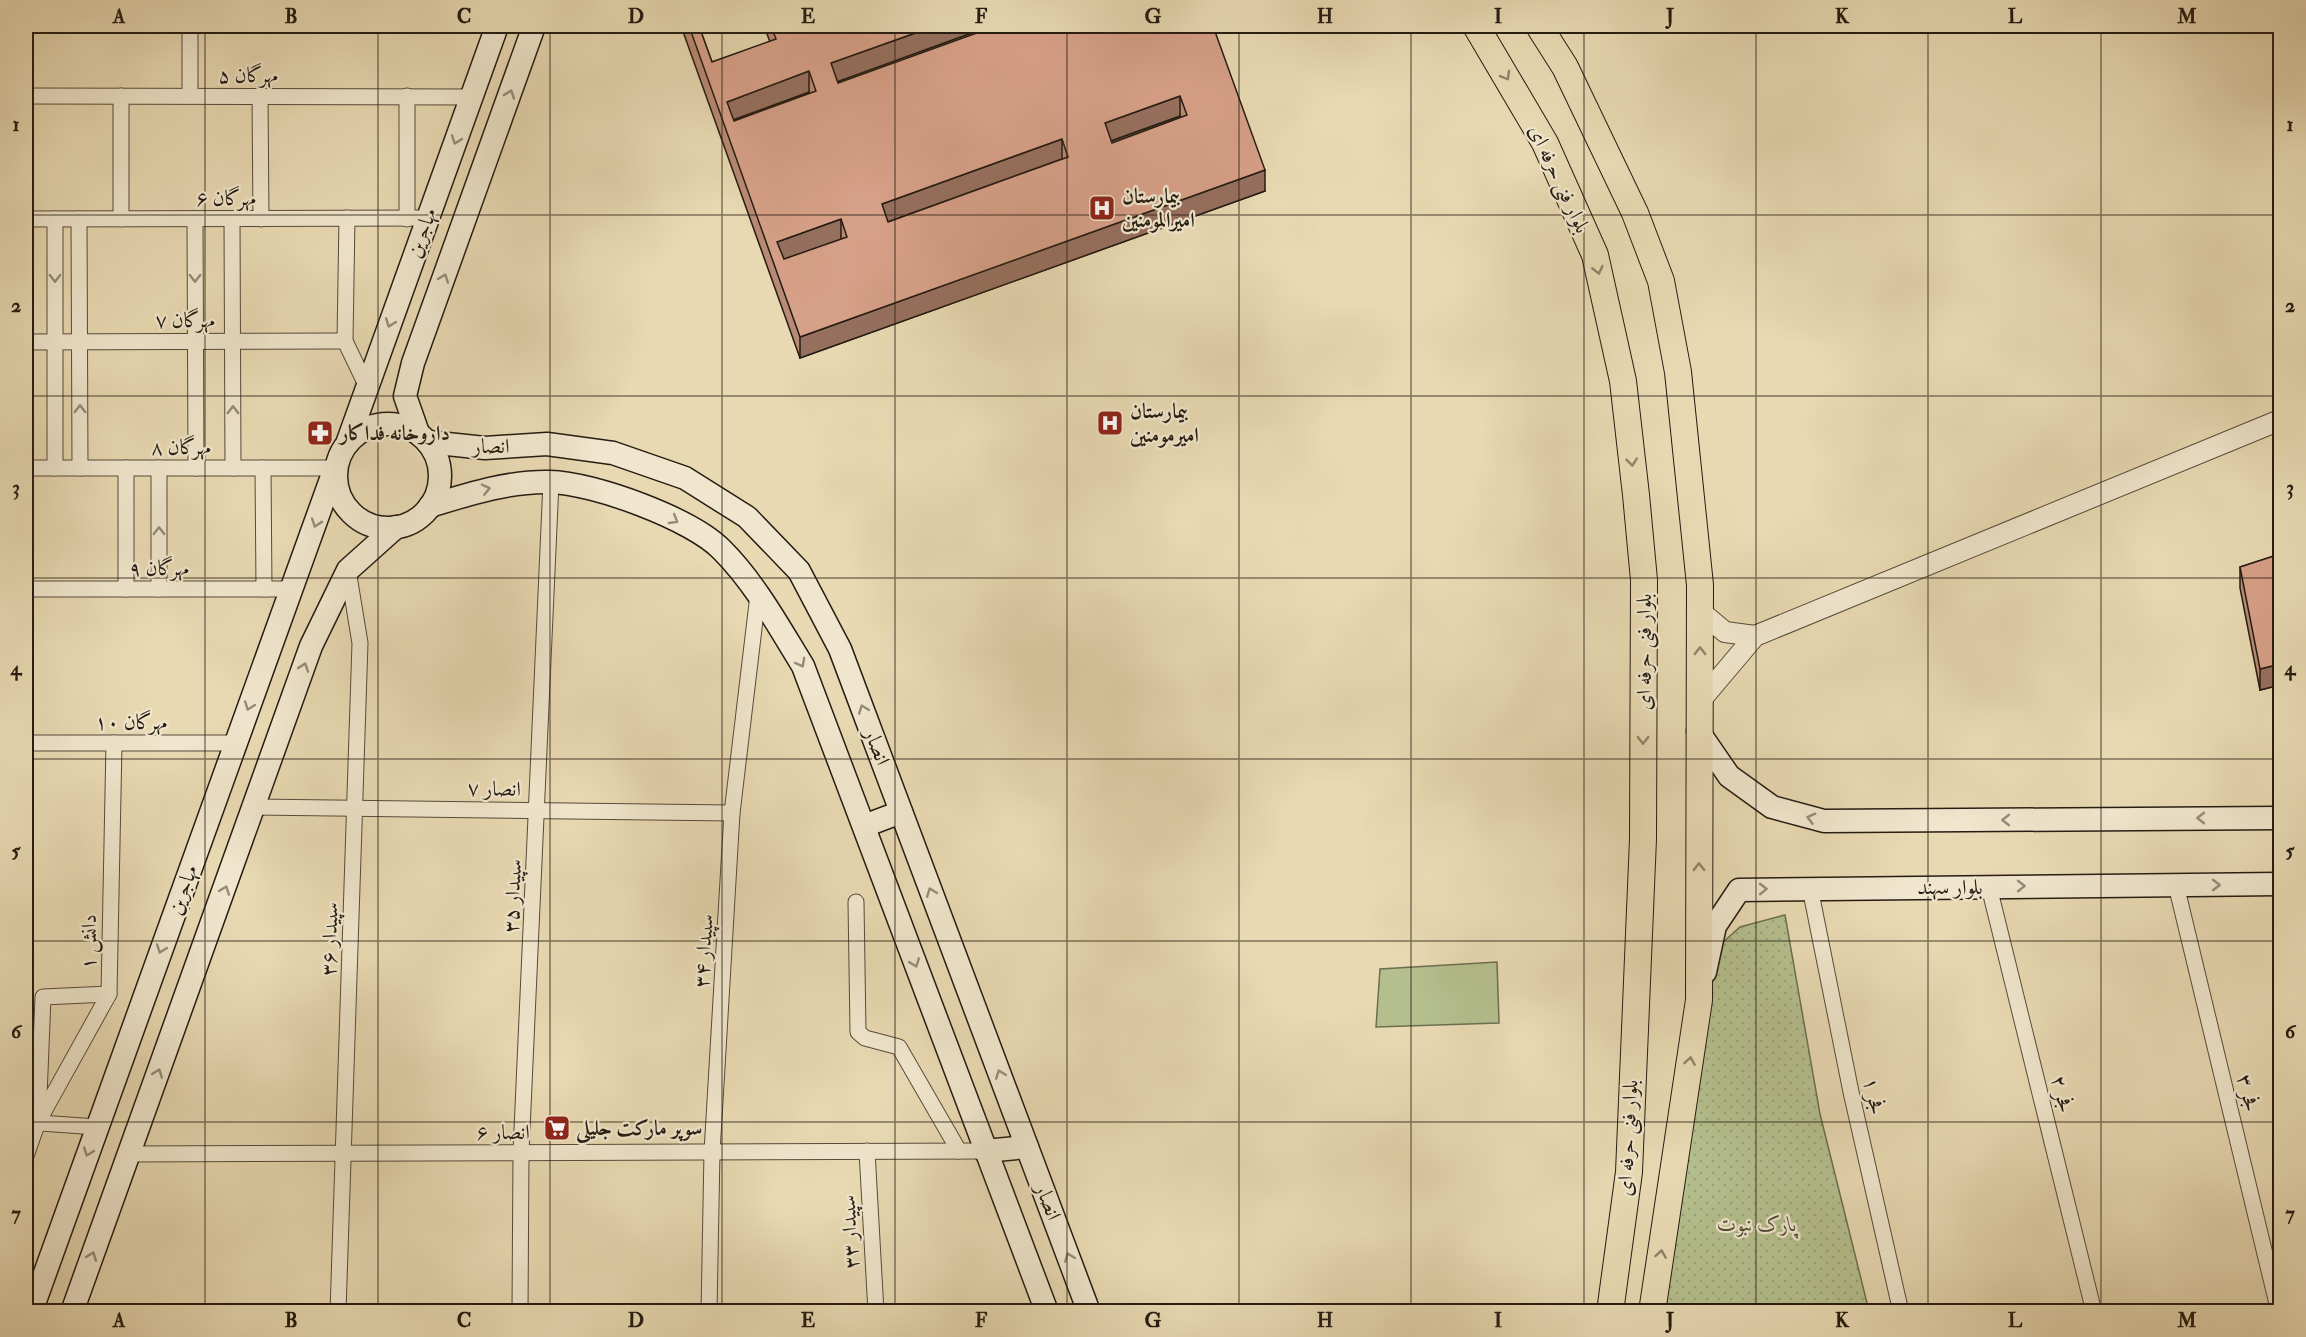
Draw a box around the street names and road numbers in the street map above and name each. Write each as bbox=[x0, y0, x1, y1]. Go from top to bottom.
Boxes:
street label: مهرگان ۵ bbox=[218, 62, 278, 89]
street label: بلوار فنی حرفه ای bbox=[1521, 120, 1596, 238]
street label: مهرگان ۶ bbox=[196, 185, 256, 212]
street label: مهاجرین bbox=[401, 204, 443, 262]
street label: مهرگان ۷ bbox=[155, 307, 215, 334]
street label: انصار bbox=[471, 433, 509, 460]
street label: مهرگان ۸ bbox=[151, 434, 211, 461]
street label: مهرگان ۹ bbox=[129, 555, 189, 582]
street label: بلوار فنی حرفه ای bbox=[1631, 594, 1659, 710]
street label: مهرگان ۱۰ bbox=[95, 709, 167, 736]
street label: انصار bbox=[857, 723, 896, 769]
street label: انصار ۷ bbox=[467, 775, 521, 803]
street label: سپیدار ۳۵ bbox=[498, 858, 529, 934]
street label: مهاجرین bbox=[162, 861, 204, 919]
street label: بلوار سهند bbox=[1917, 874, 1983, 901]
street label: سپیدار ۳۶ bbox=[315, 902, 346, 976]
street label: سپیدار ۳۴ bbox=[688, 913, 721, 989]
street label: دانش ۱ bbox=[75, 914, 103, 970]
street label: فجر ۳ bbox=[2230, 1071, 2266, 1115]
street label: فجر ۲ bbox=[2044, 1072, 2080, 1116]
street label: فجر ۱ bbox=[1857, 1075, 1891, 1117]
street label: بلوار فنی حرفه ای bbox=[1611, 1079, 1646, 1197]
street label: انصار ۶ bbox=[476, 1119, 530, 1146]
street label: انصار bbox=[1028, 1178, 1067, 1224]
street label: سپیدار ۳۳ bbox=[835, 1194, 866, 1270]

